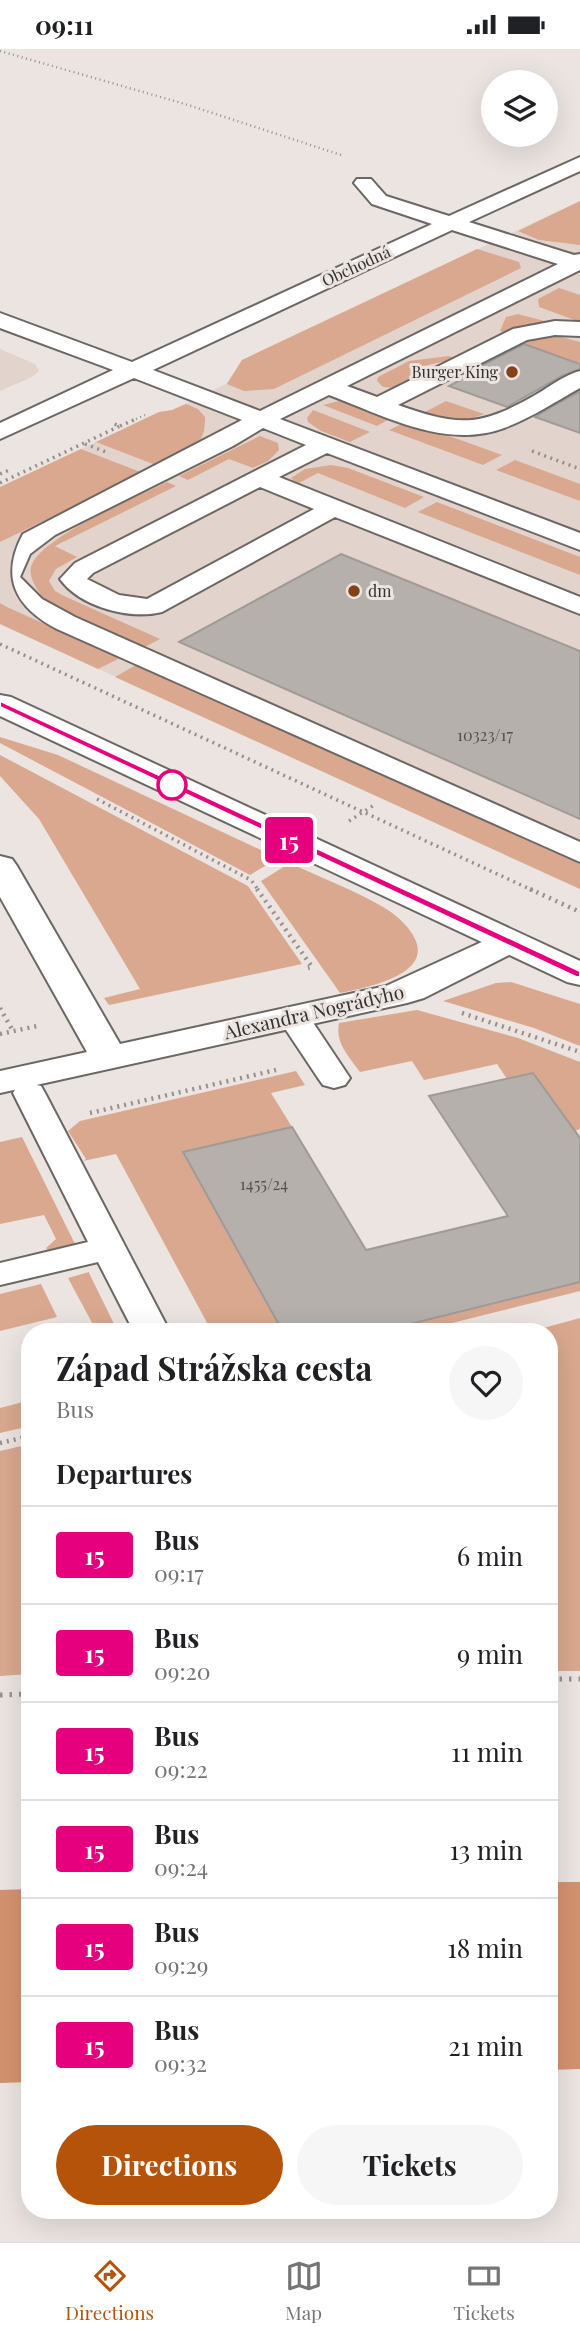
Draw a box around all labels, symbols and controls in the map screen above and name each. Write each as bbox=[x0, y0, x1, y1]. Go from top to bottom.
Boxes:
text: 09:11 bbox=[35, 7, 94, 42]
map controls bbox=[481, 70, 558, 147]
button: layers bbox=[481, 70, 558, 147]
street label: Obchodná bbox=[318, 240, 394, 291]
place label: Burger King bbox=[411, 361, 499, 382]
marker: Burger King bbox=[504, 364, 520, 380]
place label: dm bbox=[368, 580, 392, 601]
marker: dm bbox=[346, 583, 362, 599]
house number: 10323/17 bbox=[457, 724, 513, 745]
unlabelled marker bbox=[157, 770, 187, 800]
line badge: 15 bbox=[258, 817, 320, 863]
text: 15 bbox=[279, 824, 299, 856]
street label: Alexandra Nográdyho bbox=[220, 978, 406, 1045]
house number: 1455/24 bbox=[240, 1173, 288, 1194]
text: Západ Strážska cesta bbox=[56, 1345, 372, 1389]
button: heart bbox=[449, 1346, 523, 1420]
text: Bus bbox=[56, 1393, 94, 1424]
text: Departures bbox=[56, 1456, 192, 1491]
text: Bus bbox=[154, 1522, 199, 1557]
text: 6 min bbox=[457, 1538, 523, 1573]
text: 15 bbox=[85, 1539, 104, 1571]
text: 09:17 bbox=[154, 1557, 203, 1588]
text: Bus bbox=[154, 1620, 199, 1655]
text: 9 min bbox=[457, 1636, 523, 1671]
text: 15 bbox=[85, 1637, 104, 1669]
text: 09:20 bbox=[154, 1655, 210, 1686]
text: Bus bbox=[154, 1718, 199, 1753]
text: 11 min bbox=[451, 1734, 523, 1769]
text: 15 bbox=[85, 1735, 104, 1767]
text: 09:22 bbox=[154, 1753, 208, 1784]
text: Bus bbox=[154, 1816, 199, 1851]
text: 13 min bbox=[449, 1832, 523, 1867]
text: 15 bbox=[85, 1833, 104, 1865]
text: 09:24 bbox=[154, 1851, 208, 1882]
text: Bus bbox=[154, 1914, 199, 1949]
text: 18 min bbox=[447, 1930, 523, 1965]
text: 15 bbox=[85, 1931, 104, 1963]
text: 09:29 bbox=[154, 1949, 208, 1980]
text: Bus bbox=[154, 2012, 199, 2047]
text: 21 min bbox=[448, 2028, 523, 2063]
text: 15 bbox=[85, 2029, 104, 2061]
text: 09:32 bbox=[154, 2047, 207, 2078]
button: Directions bbox=[56, 2125, 283, 2205]
button: Tickets bbox=[297, 2125, 523, 2205]
tab: Directions bbox=[65, 2257, 154, 2325]
tab: Map bbox=[285, 2257, 323, 2325]
tab: Tickets bbox=[453, 2257, 515, 2325]

